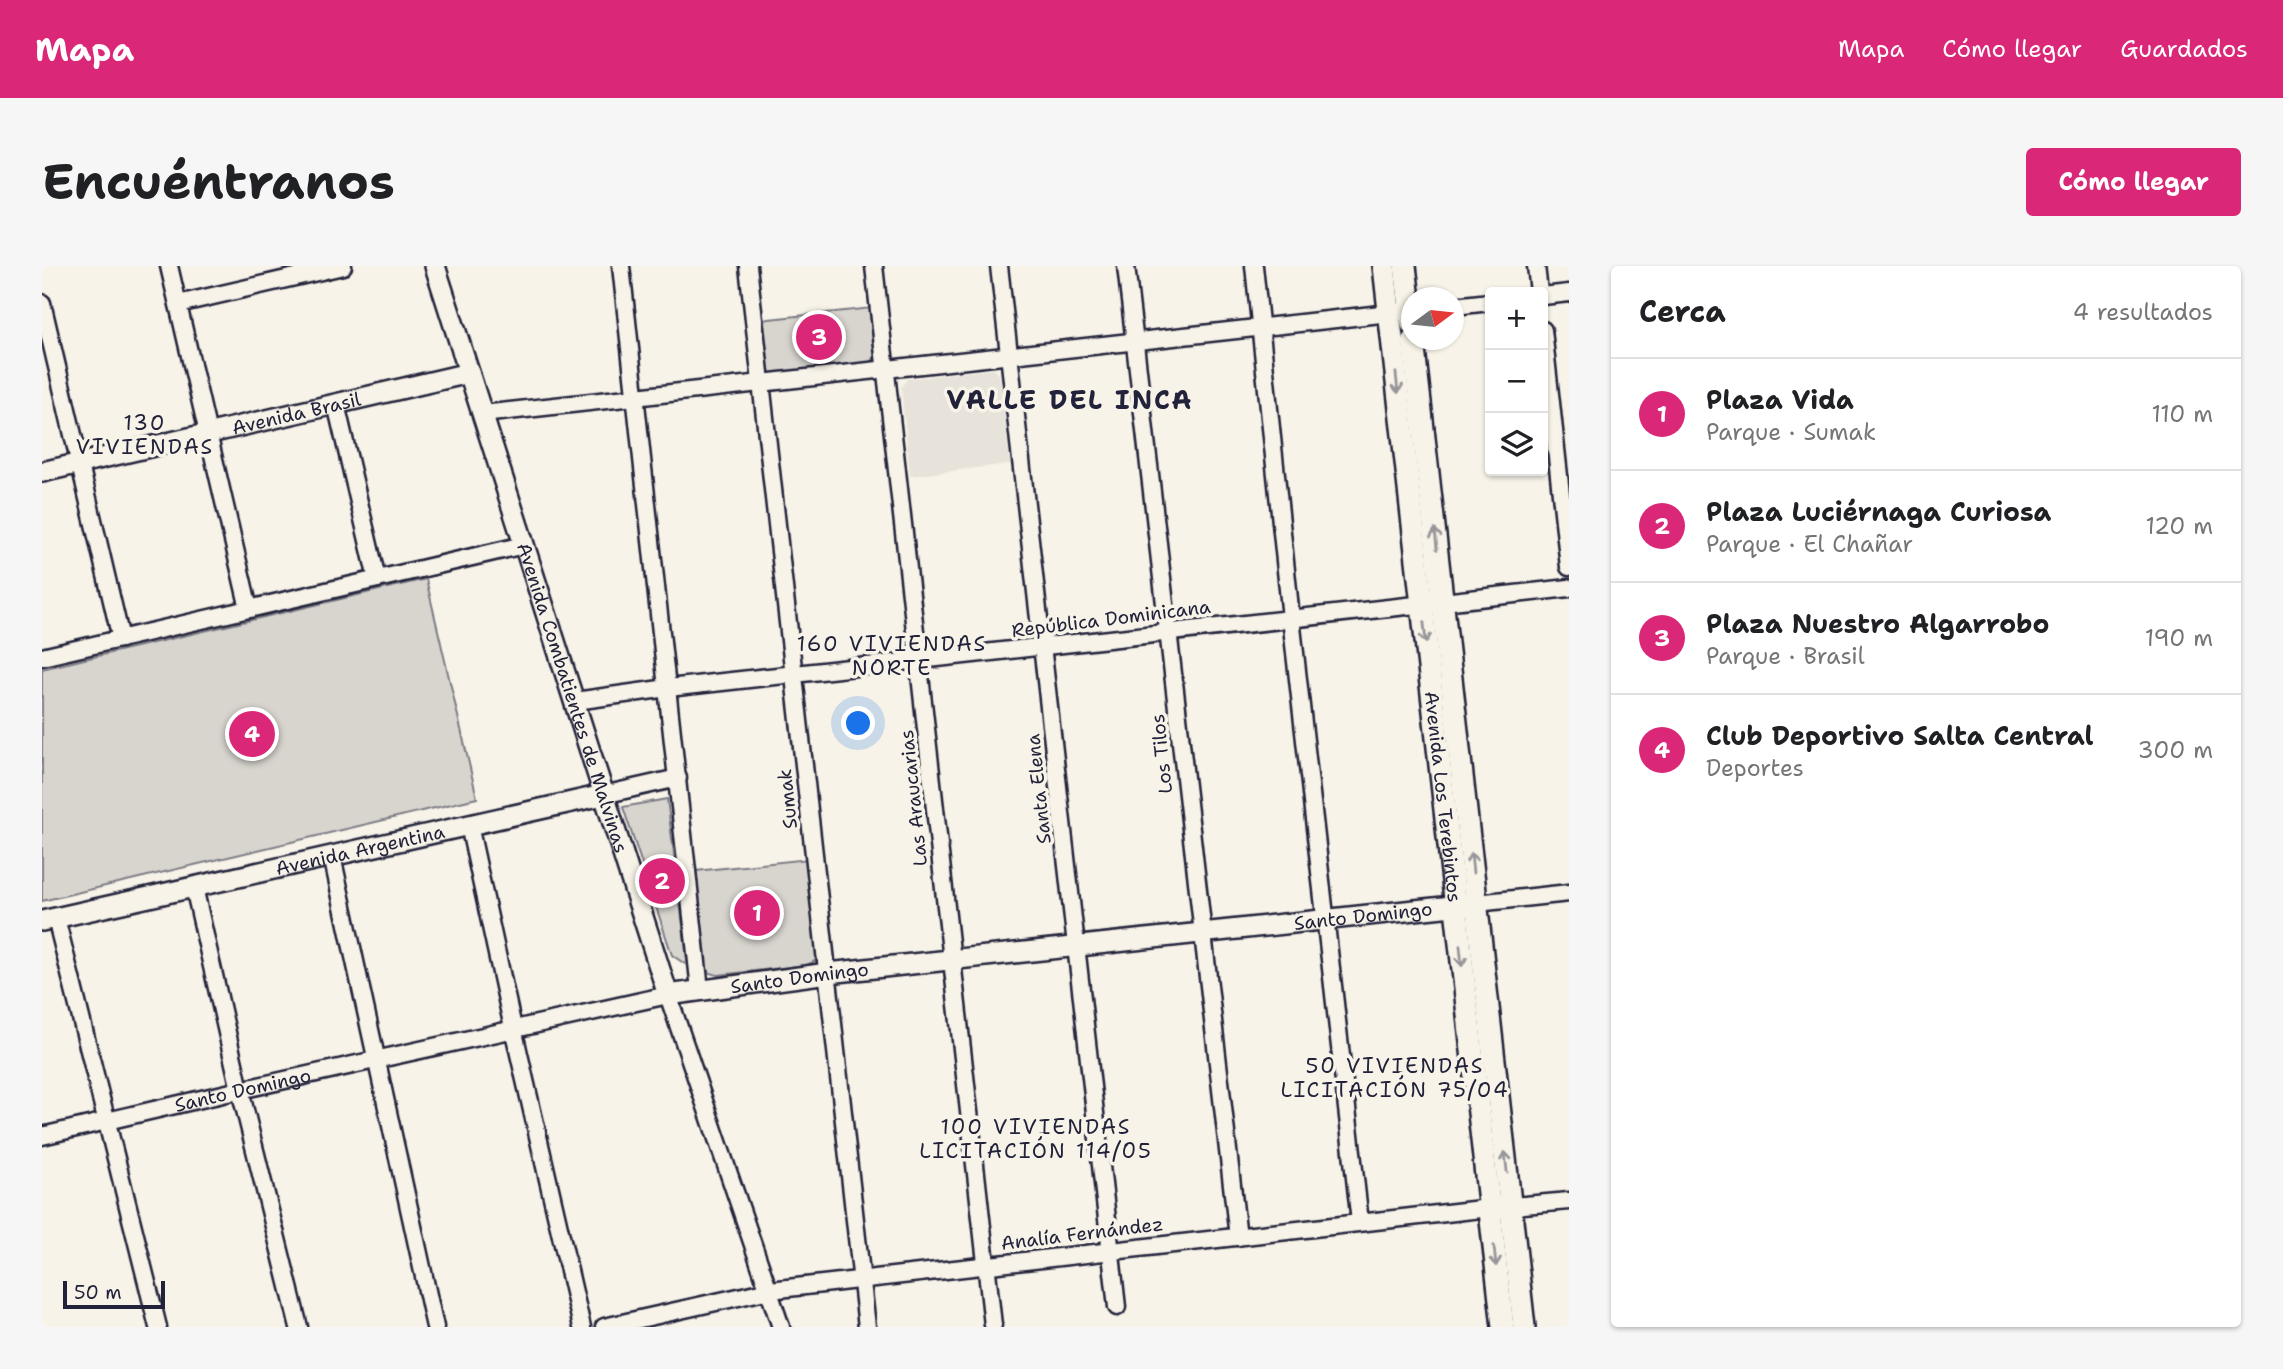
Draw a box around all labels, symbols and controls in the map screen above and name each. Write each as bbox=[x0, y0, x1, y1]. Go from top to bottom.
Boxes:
text: Mapa bbox=[35, 27, 134, 72]
text: Mapa bbox=[1838, 33, 1904, 65]
text: Cómo llegar bbox=[1942, 33, 2082, 65]
text: Guardados bbox=[2120, 33, 2248, 65]
button: Cómo llegar bbox=[2026, 148, 2241, 216]
text: Encuéntranos bbox=[42, 149, 395, 215]
north arrow bbox=[1401, 287, 1464, 350]
map controls bbox=[1485, 287, 1548, 476]
button: + bbox=[1485, 287, 1548, 350]
text: Cerca bbox=[1639, 291, 1726, 332]
text: 4 resultados bbox=[2073, 297, 2213, 327]
pin: 3 bbox=[796, 311, 842, 363]
button: − bbox=[1485, 350, 1548, 413]
one-way arrow bbox=[1390, 371, 1403, 393]
district label: VALLE DEL INCA bbox=[947, 382, 1193, 417]
text: Plaza Vida bbox=[1706, 382, 1854, 417]
street label: Avenida Brasil bbox=[229, 386, 364, 441]
text: 1 bbox=[1657, 399, 1667, 429]
text: 110 m bbox=[2151, 399, 2213, 429]
district label: 130 VIVIENDAS bbox=[76, 409, 214, 461]
button: layers bbox=[1485, 413, 1548, 476]
text: Parque · Sumak bbox=[1706, 417, 1876, 447]
text: Plaza Luciérnaga Curiosa bbox=[1706, 494, 2051, 529]
text: 2 bbox=[1654, 511, 1670, 541]
text: 120 m bbox=[2145, 511, 2213, 541]
one-way arrow bbox=[1429, 528, 1442, 551]
text: Parque · El Chañar bbox=[1706, 529, 1913, 559]
street label: Avenida Combatientes de Malvinas bbox=[511, 539, 634, 856]
street label: República Dominicana bbox=[1010, 594, 1212, 643]
text: Plaza Nuestro Algarrobo bbox=[1706, 606, 2049, 641]
one-way arrow bbox=[1419, 621, 1432, 644]
text: 3 bbox=[1654, 623, 1670, 653]
text: 190 m bbox=[2145, 623, 2213, 653]
district label: 160 VIVIENDAS NORTE bbox=[797, 630, 987, 682]
text: Parque · Brasil bbox=[1706, 641, 1865, 671]
street label: Avenida Los Terebintos bbox=[1419, 690, 1467, 904]
your location bbox=[841, 706, 875, 740]
pin: 4 bbox=[229, 708, 275, 760]
street label: Los Tilos bbox=[1145, 713, 1178, 795]
text: Club Deportivo Salta Central bbox=[1706, 718, 2094, 753]
street label: Las Araucarias bbox=[894, 729, 933, 867]
street label: Santa Elena bbox=[1020, 732, 1057, 845]
text: 4 bbox=[1654, 735, 1670, 765]
text: 300 m bbox=[2138, 735, 2213, 765]
text: Deportes bbox=[1706, 753, 1804, 783]
street label: Sumak bbox=[772, 768, 803, 830]
street label: Avenida Argentina bbox=[273, 819, 447, 881]
one-way arrow bbox=[1465, 852, 1478, 875]
pin: 2 bbox=[639, 855, 685, 907]
pin: 1 bbox=[734, 887, 780, 939]
street label: Santo Domingo bbox=[1293, 896, 1434, 936]
one-way arrow bbox=[1455, 945, 1468, 967]
street label: Santo Domingo bbox=[729, 957, 870, 999]
district label: 50 VIVIENDAS LICITACIÓN 75/04 bbox=[1280, 1052, 1510, 1104]
street label: Santo Domingo bbox=[172, 1063, 313, 1118]
district label: 100 VIVIENDAS LICITACIÓN 114/05 bbox=[919, 1113, 1153, 1165]
one-way arrow bbox=[1499, 1151, 1512, 1174]
street label: Analía Fernández bbox=[1000, 1211, 1165, 1256]
one-way arrow bbox=[1489, 1244, 1502, 1266]
scale bar bbox=[63, 1278, 164, 1310]
text: 50 m bbox=[74, 1280, 122, 1305]

